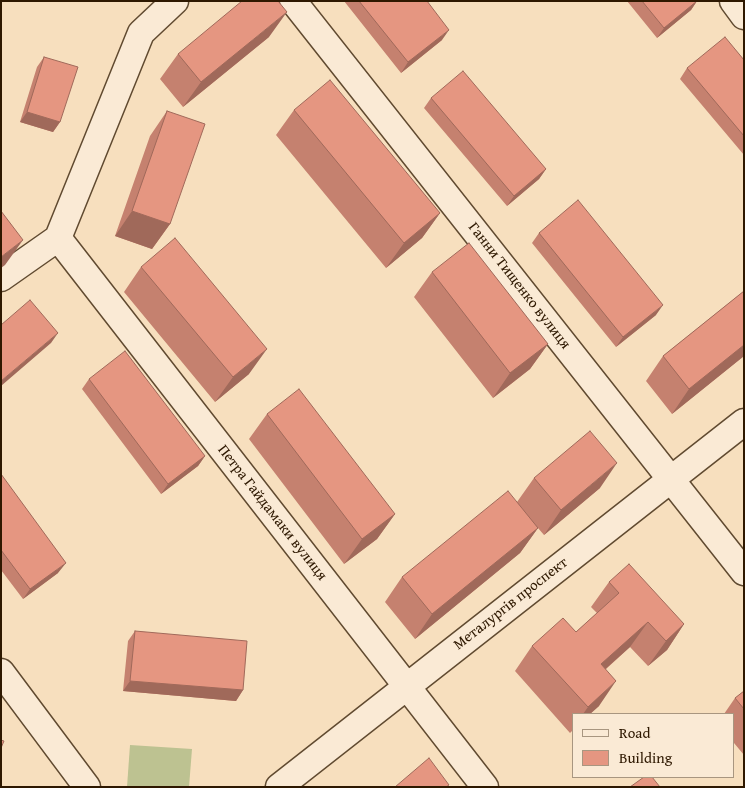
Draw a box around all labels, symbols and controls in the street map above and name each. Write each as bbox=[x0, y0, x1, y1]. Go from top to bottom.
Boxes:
street label: Ганни Тищенко вулиця bbox=[464, 219, 574, 353]
street label: Петра Гайдамаки вулиця bbox=[213, 442, 331, 584]
street label: Металургів проспект bbox=[450, 554, 572, 654]
legend bbox=[572, 713, 735, 778]
text: Road bbox=[619, 722, 650, 743]
text: Building bbox=[619, 747, 672, 768]

